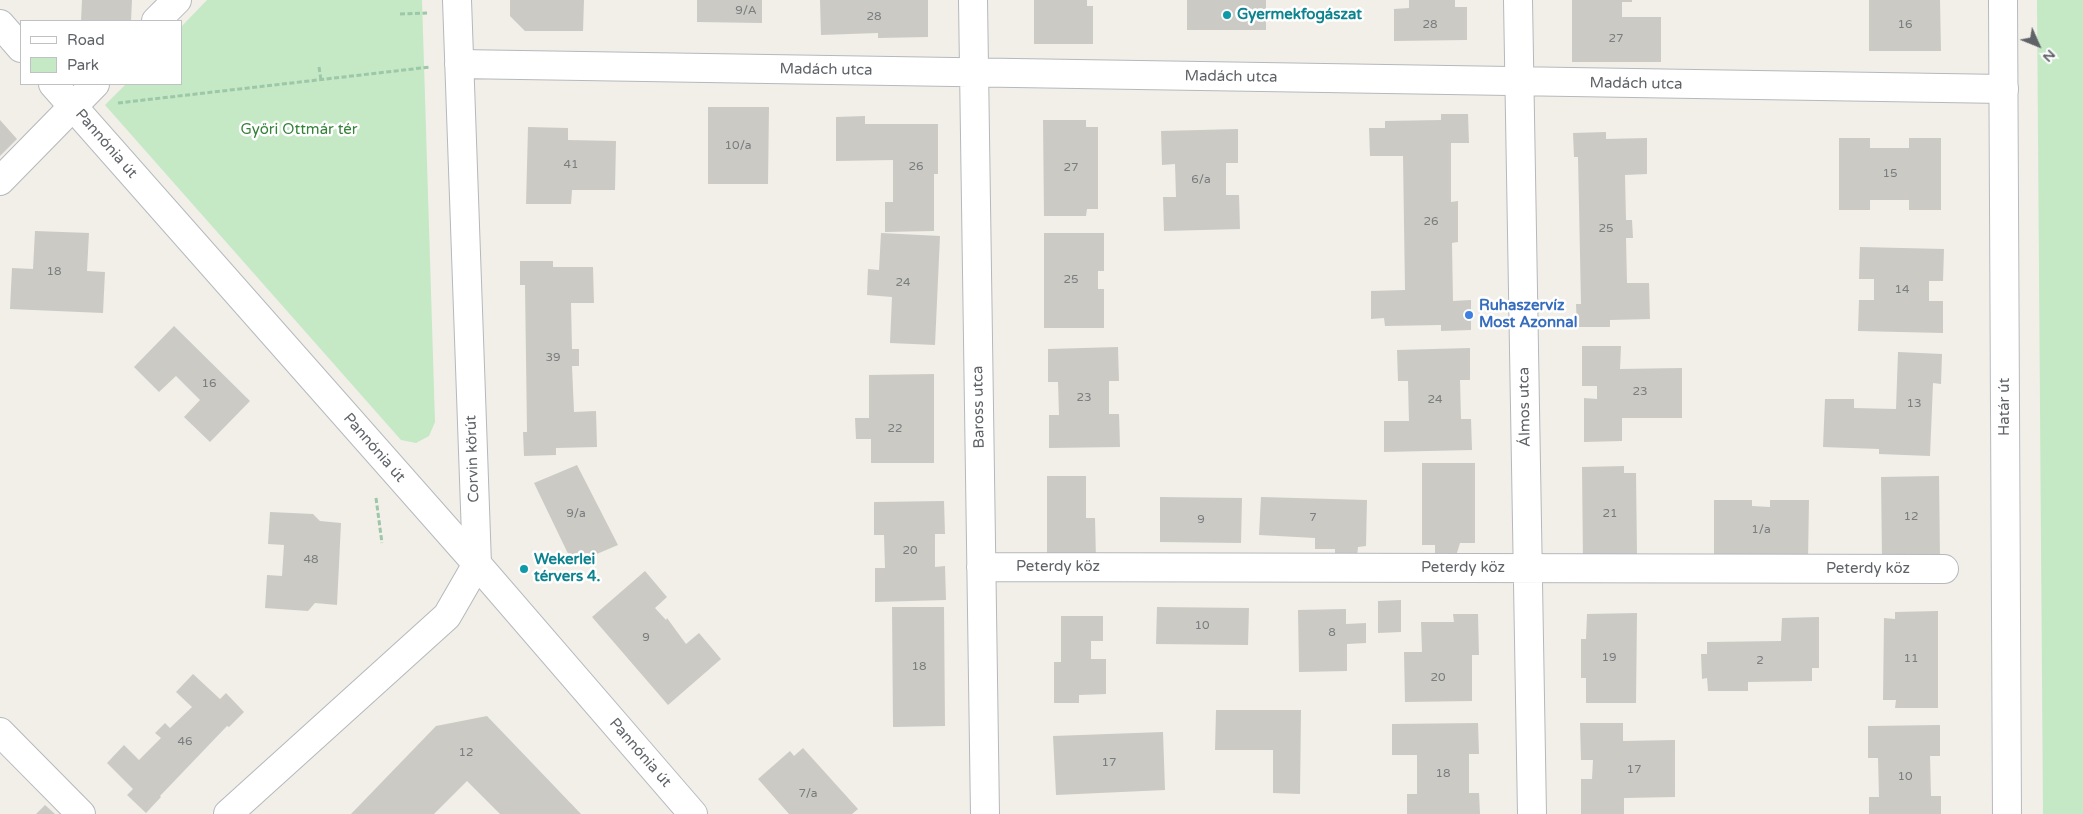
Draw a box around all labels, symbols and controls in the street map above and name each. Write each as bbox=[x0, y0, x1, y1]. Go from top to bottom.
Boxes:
house number: 9/A bbox=[735, 4, 757, 18]
place label: Gyermekfogászat bbox=[1237, 6, 1362, 24]
marker: Gyermekfogászat bbox=[1221, 9, 1233, 21]
house number: 28 bbox=[866, 10, 882, 24]
house number: 28 bbox=[1422, 18, 1438, 32]
house number: 16 bbox=[1897, 18, 1913, 32]
legend bbox=[20, 20, 182, 85]
north arrow bbox=[2013, 20, 2063, 70]
text: Road bbox=[67, 31, 105, 49]
house number: 27 bbox=[1608, 32, 1624, 46]
text: N bbox=[2039, 46, 2059, 66]
text: Park bbox=[67, 56, 99, 74]
street label: Madách utca bbox=[779, 60, 873, 80]
street label: Madách utca bbox=[1184, 67, 1278, 87]
street label: Madách utca bbox=[1589, 74, 1683, 94]
street label: Pannónia út bbox=[71, 106, 141, 182]
park label: Győri Ottmár tér bbox=[240, 121, 358, 139]
house number: 10/a bbox=[725, 139, 751, 153]
house number: 41 bbox=[563, 158, 579, 172]
house number: 26 bbox=[908, 160, 924, 174]
house number: 27 bbox=[1063, 161, 1079, 175]
house number: 15 bbox=[1882, 167, 1898, 181]
house number: 6/a bbox=[1191, 173, 1211, 187]
house number: 26 bbox=[1423, 215, 1439, 229]
house number: 25 bbox=[1598, 222, 1614, 236]
house number: 18 bbox=[46, 265, 62, 279]
house number: 25 bbox=[1063, 273, 1079, 287]
house number: 24 bbox=[895, 276, 911, 290]
house number: 14 bbox=[1894, 283, 1910, 297]
place label: Ruhaszervíz Most Azonnal bbox=[1479, 297, 1577, 332]
marker: Ruhaszervíz Most Azonnal bbox=[1463, 309, 1475, 321]
house number: 39 bbox=[545, 351, 561, 365]
street label: Baross utca bbox=[969, 365, 989, 449]
street label: Álmos utca bbox=[1515, 367, 1535, 447]
house number: 16 bbox=[201, 377, 217, 391]
street label: Határ út bbox=[1996, 378, 2014, 436]
house number: 23 bbox=[1632, 385, 1648, 399]
house number: 23 bbox=[1076, 391, 1092, 405]
house number: 24 bbox=[1427, 393, 1443, 407]
house number: 13 bbox=[1906, 397, 1922, 411]
street label: Pannónia út bbox=[339, 410, 409, 486]
street label: Corvin körút bbox=[462, 415, 484, 503]
house number: 22 bbox=[887, 422, 903, 436]
house number: 9/a bbox=[566, 507, 586, 521]
house number: 21 bbox=[1602, 507, 1618, 521]
house number: 12 bbox=[1903, 510, 1919, 524]
house number: 7 bbox=[1309, 511, 1317, 525]
house number: 9 bbox=[1197, 513, 1205, 527]
house number: 1/a bbox=[1751, 523, 1771, 537]
house number: 20 bbox=[902, 544, 918, 558]
place label: Wekerlei térvers 4. bbox=[534, 551, 600, 586]
house number: 48 bbox=[303, 553, 319, 567]
street label: Peterdy köz bbox=[1016, 558, 1100, 576]
street label: Peterdy köz bbox=[1421, 559, 1505, 577]
street label: Peterdy köz bbox=[1826, 560, 1910, 578]
marker: Wekerlei térvers 4. bbox=[518, 563, 530, 575]
house number: 10 bbox=[1194, 619, 1210, 633]
house number: 8 bbox=[1328, 626, 1336, 640]
house number: 9 bbox=[642, 631, 650, 645]
house number: 19 bbox=[1601, 651, 1617, 665]
house number: 11 bbox=[1903, 652, 1919, 666]
house number: 2 bbox=[1756, 654, 1764, 668]
house number: 18 bbox=[911, 660, 927, 674]
house number: 20 bbox=[1430, 671, 1446, 685]
street label: Pannónia út bbox=[605, 715, 675, 791]
house number: 46 bbox=[177, 735, 193, 749]
house number: 12 bbox=[458, 746, 474, 760]
house number: 17 bbox=[1101, 756, 1117, 770]
house number: 17 bbox=[1626, 763, 1642, 777]
house number: 18 bbox=[1435, 767, 1451, 781]
house number: 10 bbox=[1897, 770, 1913, 784]
house number: 7/a bbox=[799, 787, 817, 801]

